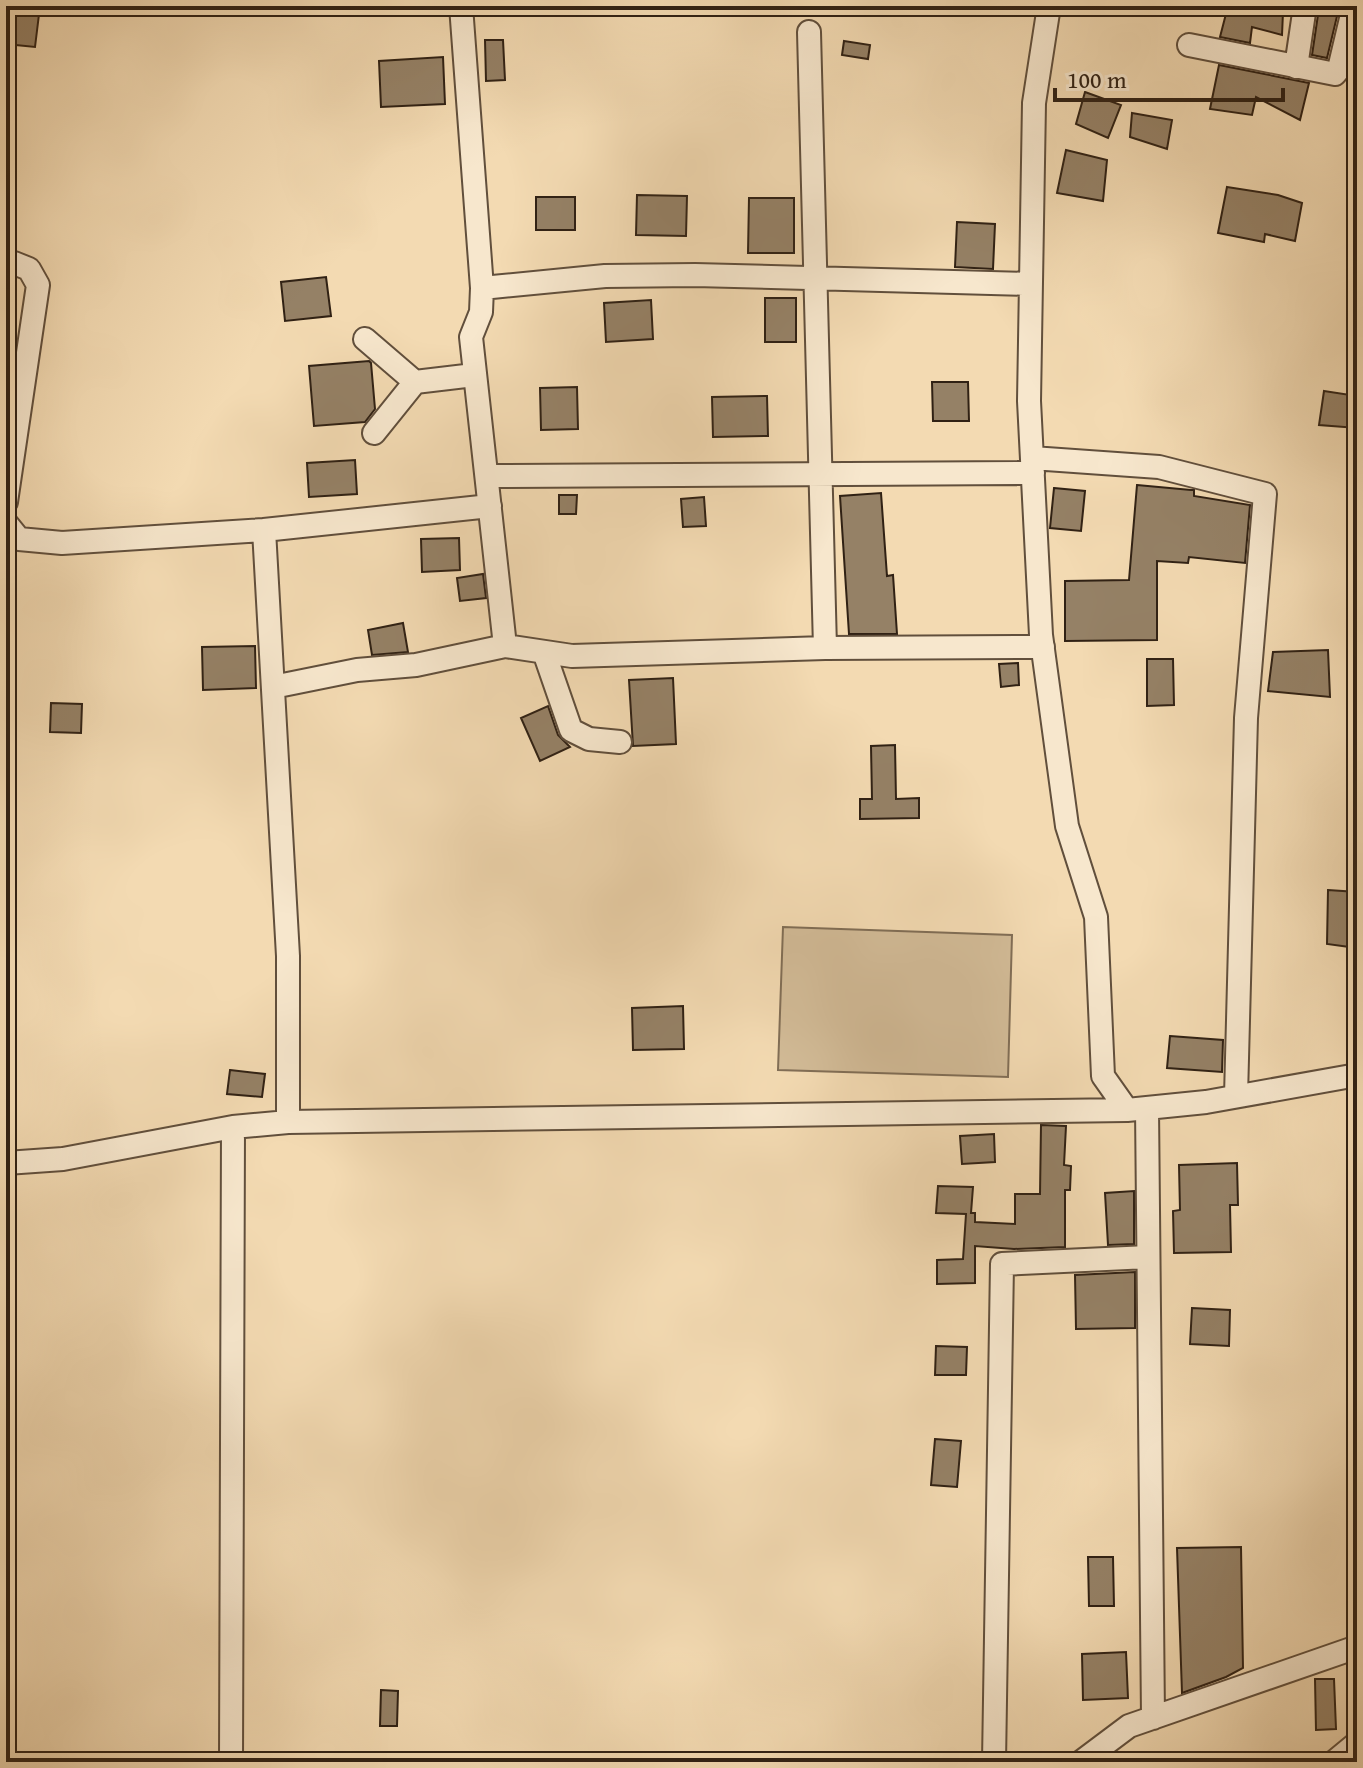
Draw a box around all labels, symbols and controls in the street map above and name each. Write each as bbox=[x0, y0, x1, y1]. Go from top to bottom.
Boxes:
scale bar bbox=[1055, 52, 1283, 102]
text: 100 m bbox=[1067, 62, 1127, 97]

